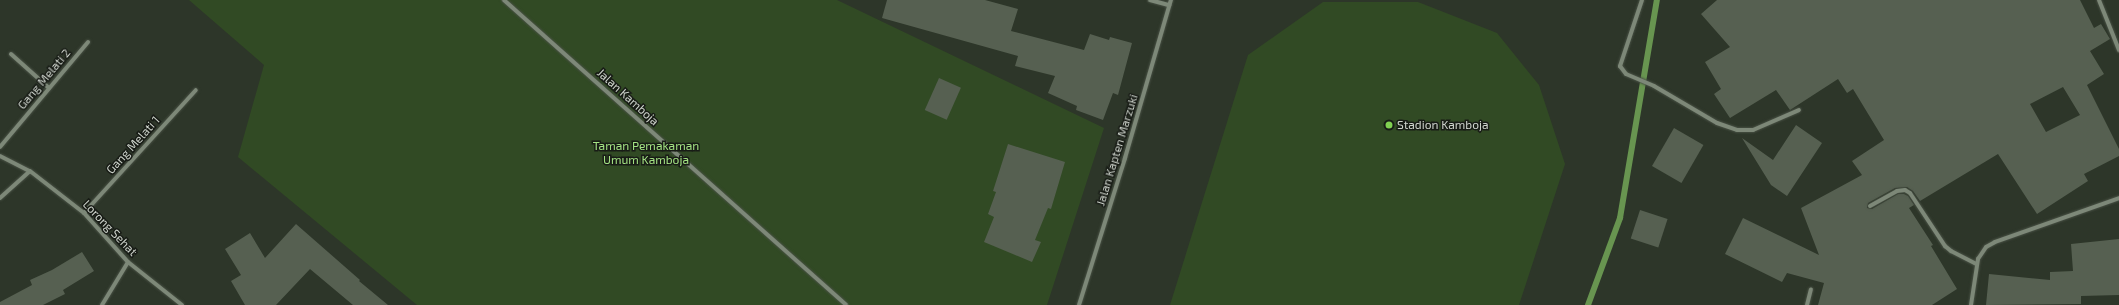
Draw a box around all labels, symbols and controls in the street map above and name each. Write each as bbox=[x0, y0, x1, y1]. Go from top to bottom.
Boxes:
street label: Gang Melati 2 bbox=[15, 46, 73, 112]
street label: Jalan Kamboja bbox=[594, 66, 662, 128]
street label: Jalan Kapten Marzuki bbox=[1093, 93, 1141, 207]
street label: Gang Melati 1 bbox=[103, 113, 163, 177]
place label: Stadion Kamboja bbox=[1397, 118, 1489, 132]
marker: Stadion Kamboja bbox=[1384, 120, 1394, 130]
park label: Taman Pemakaman Umum Kamboja bbox=[593, 139, 699, 167]
street label: Lorong Sehat bbox=[80, 197, 140, 259]

